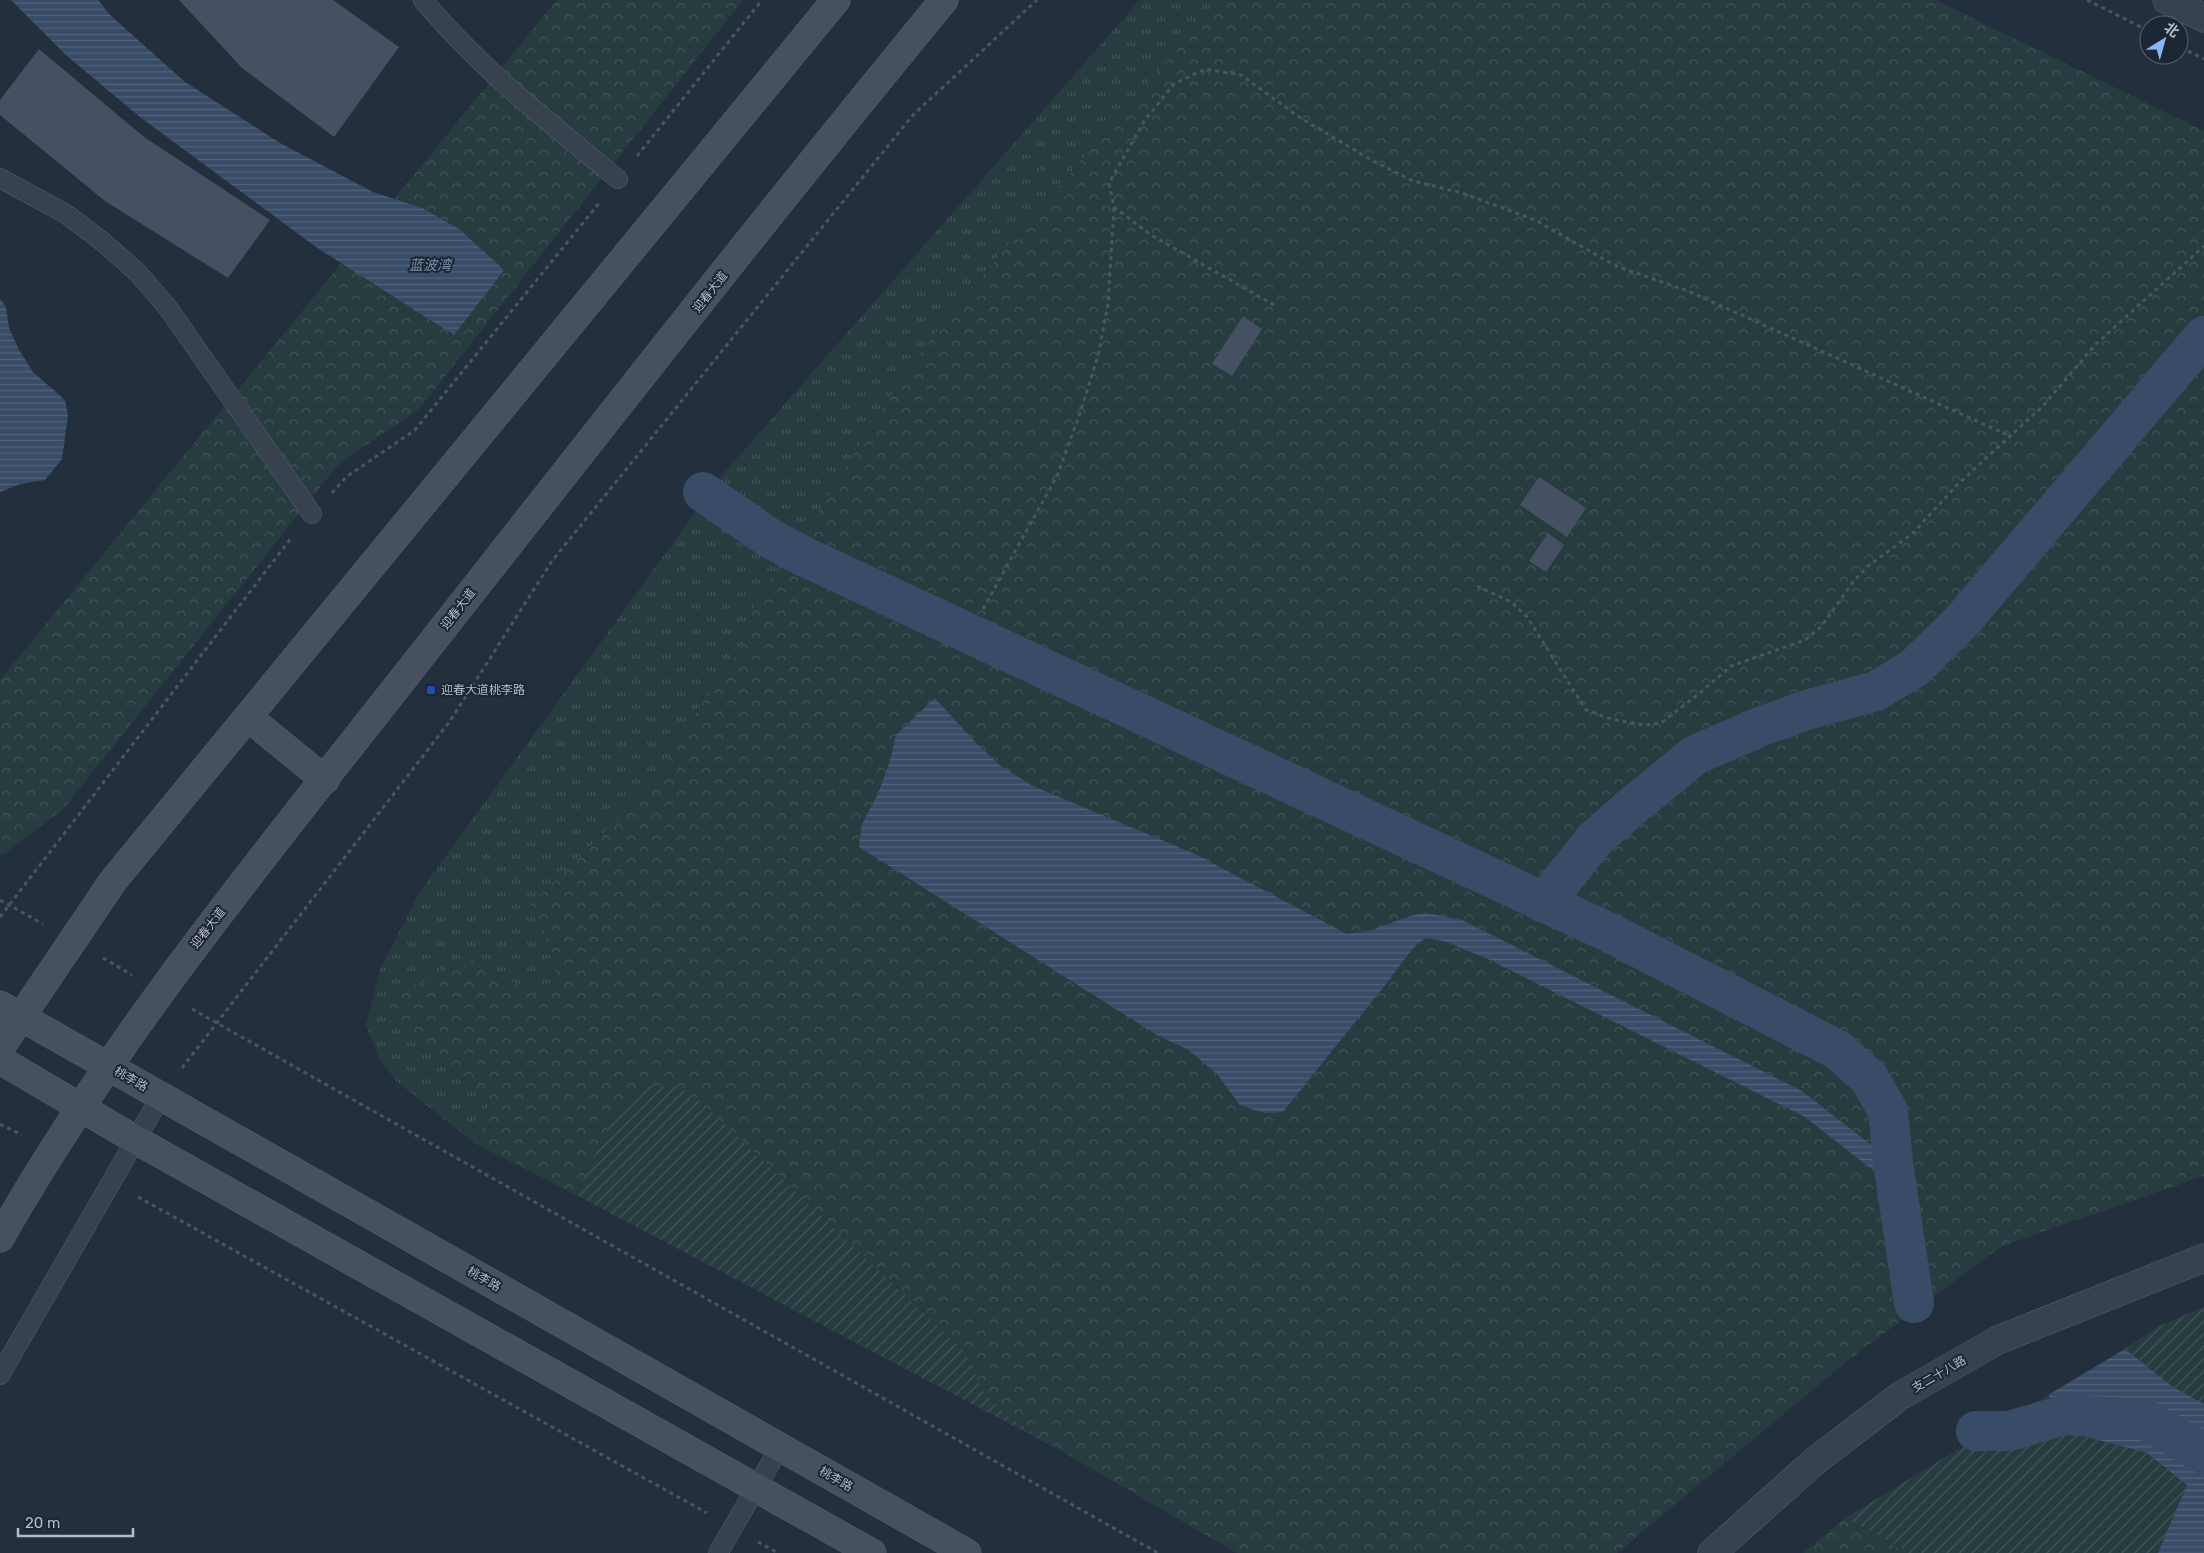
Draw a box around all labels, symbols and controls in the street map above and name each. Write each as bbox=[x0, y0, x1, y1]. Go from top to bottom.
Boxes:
north arrow bbox=[2139, 15, 2189, 65]
text: 北 bbox=[2161, 19, 2182, 41]
water label: 蓝波湾 bbox=[409, 257, 453, 274]
street label: 迎春大道 bbox=[690, 269, 730, 315]
street label: 迎春大道 bbox=[438, 586, 478, 632]
place label: 迎春大道桃李路 bbox=[441, 683, 525, 697]
marker: 迎春大道桃李路 bbox=[425, 684, 437, 696]
street label: 迎春大道 bbox=[188, 905, 228, 951]
street label: 桃李路 bbox=[112, 1064, 150, 1094]
street label: 桃李路 bbox=[465, 1264, 503, 1294]
street label: 支二十八路 bbox=[1910, 1353, 1968, 1395]
street label: 桃李路 bbox=[817, 1464, 855, 1494]
scale bar bbox=[18, 1506, 132, 1538]
text: 20 m bbox=[25, 1514, 60, 1532]

